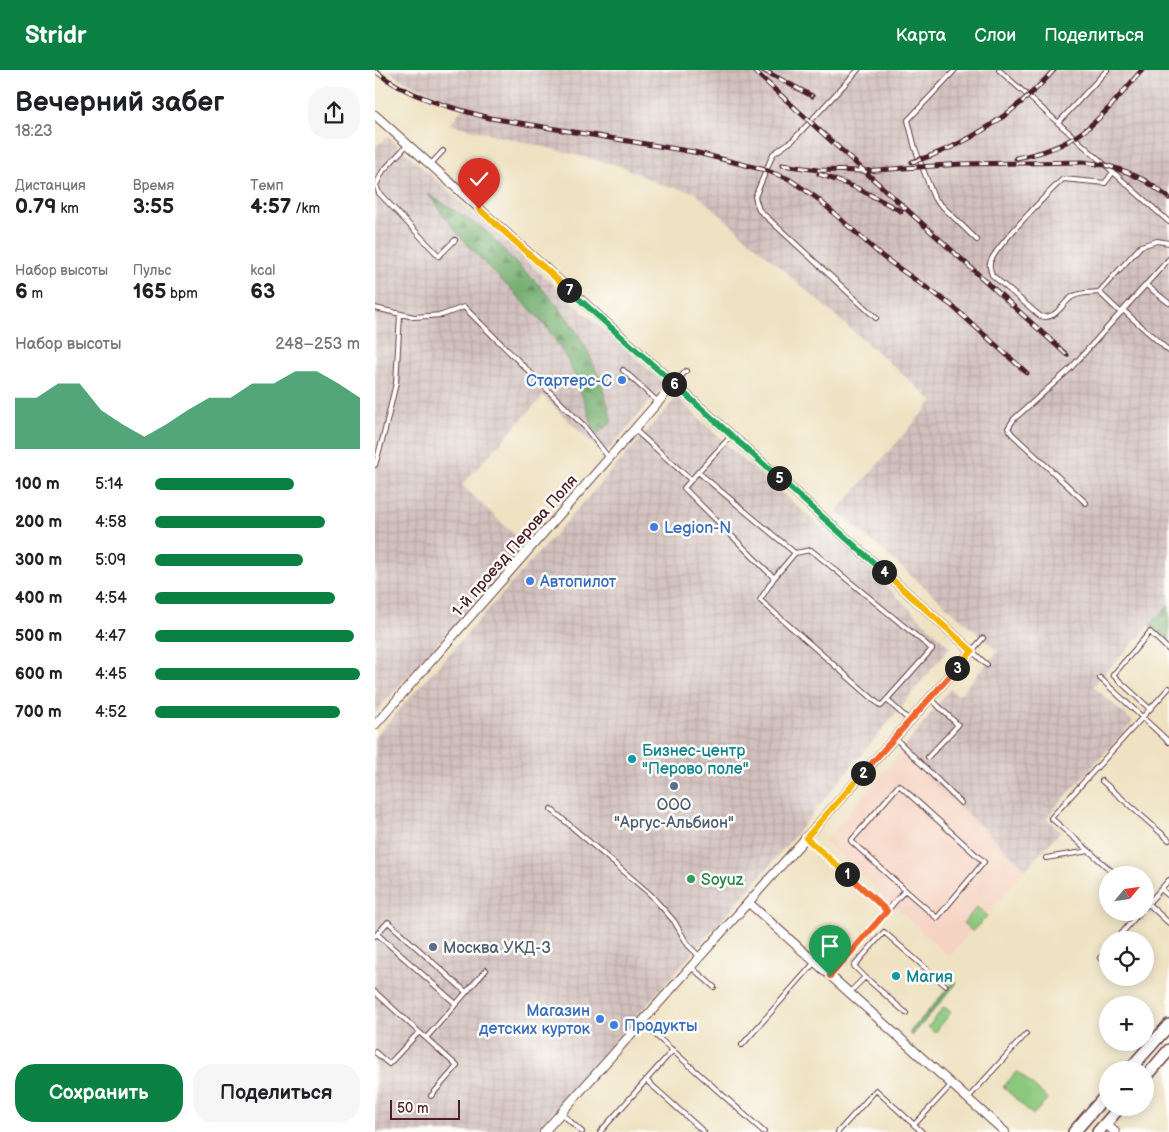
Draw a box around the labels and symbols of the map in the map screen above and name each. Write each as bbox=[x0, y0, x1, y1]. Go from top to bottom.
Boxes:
pin bbox=[458, 158, 500, 209]
pin: 7 bbox=[557, 278, 581, 302]
place label: Стартерс-С bbox=[526, 372, 612, 391]
pin: 6 bbox=[661, 372, 687, 396]
marker: Стартерс-С bbox=[616, 374, 628, 386]
pin: 5 bbox=[767, 466, 791, 490]
street label: 1-й проезд Перова Поля bbox=[448, 471, 582, 621]
place label: Legion-N bbox=[664, 519, 731, 538]
marker: Legion-N bbox=[648, 521, 660, 533]
pin: 4 bbox=[871, 560, 897, 584]
place label: Автопилот bbox=[539, 573, 617, 592]
marker: Автопилот bbox=[524, 575, 536, 587]
pin: 3 bbox=[945, 656, 969, 680]
place label: Бизнес-центр "Перово поле" bbox=[642, 742, 749, 779]
marker: Бизнес-центр "Перово поле" bbox=[626, 753, 638, 765]
pin: 2 bbox=[851, 760, 875, 786]
marker: ООО "Аргус-Альбион" bbox=[668, 780, 680, 792]
place label: ООО "Аргус-Альбион" bbox=[614, 796, 734, 833]
pin: 1 bbox=[835, 862, 859, 886]
north arrow bbox=[1099, 866, 1154, 921]
place label: Soyuz bbox=[701, 871, 744, 890]
marker: Soyuz bbox=[685, 873, 697, 885]
pin bbox=[809, 925, 851, 976]
place label: Москва УКД-3 bbox=[443, 939, 551, 958]
marker: Москва УКД-3 bbox=[427, 941, 439, 953]
place label: Магия bbox=[906, 968, 953, 987]
marker: Магия bbox=[890, 970, 902, 982]
place label: Магазин детских курток bbox=[479, 1002, 590, 1039]
marker: Магазин детских курток bbox=[594, 1013, 606, 1025]
place label: Продукты bbox=[624, 1017, 697, 1036]
marker: Продукты bbox=[608, 1019, 620, 1031]
scale bar bbox=[390, 1097, 460, 1120]

